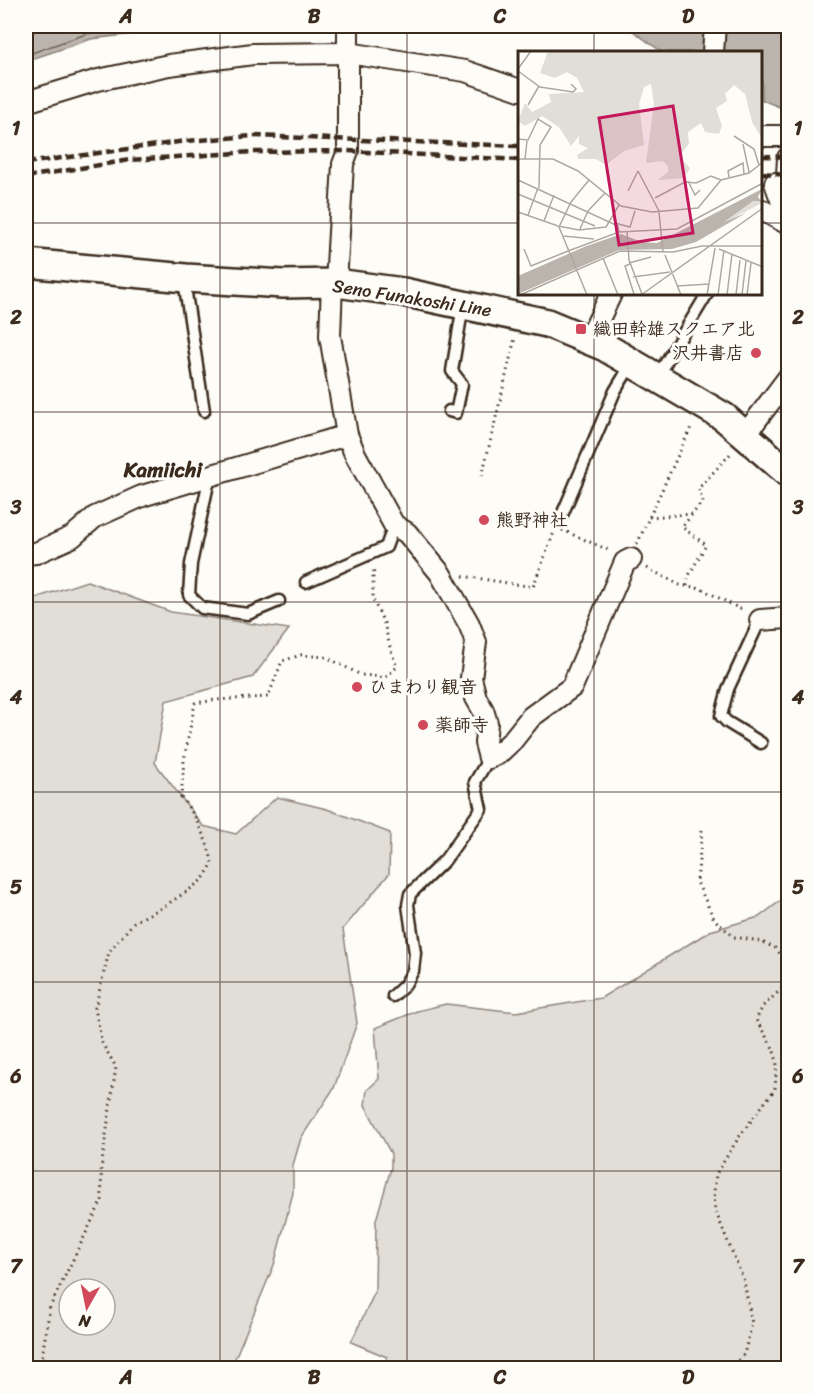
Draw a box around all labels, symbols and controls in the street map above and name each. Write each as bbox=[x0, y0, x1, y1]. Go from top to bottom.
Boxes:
text: A bbox=[118, 0, 133, 34]
text: B bbox=[308, 0, 321, 34]
text: C bbox=[493, 0, 507, 34]
text: D bbox=[682, 0, 695, 34]
inset map bbox=[518, 51, 763, 296]
text: 1 bbox=[12, 111, 21, 146]
text: 1 bbox=[794, 111, 803, 146]
street label: Seno Funakoshi Line bbox=[330, 270, 494, 326]
text: 2 bbox=[9, 300, 22, 335]
text: 2 bbox=[791, 300, 804, 335]
place label: 織田幹雄スクエア北 bbox=[593, 313, 755, 345]
marker: 織田幹雄スクエア北 bbox=[574, 322, 588, 336]
place label: 沢井書店 bbox=[672, 337, 744, 369]
marker: 沢井書店 bbox=[749, 346, 763, 360]
district label: Kamiichi bbox=[123, 451, 203, 489]
text: 3 bbox=[10, 490, 22, 525]
text: 3 bbox=[792, 490, 804, 525]
place label: 熊野神社 bbox=[496, 504, 568, 536]
marker: 熊野神社 bbox=[477, 513, 491, 527]
place label: ひまわり観音 bbox=[369, 671, 477, 703]
text: 4 bbox=[9, 680, 23, 715]
marker: ひまわり観音 bbox=[350, 680, 364, 694]
text: 4 bbox=[791, 680, 805, 715]
place label: 薬師寺 bbox=[435, 709, 489, 741]
marker: 薬師寺 bbox=[416, 718, 430, 732]
text: 5 bbox=[10, 870, 22, 905]
text: 5 bbox=[792, 870, 804, 905]
text: 6 bbox=[9, 1059, 22, 1094]
text: 6 bbox=[791, 1059, 804, 1094]
text: 7 bbox=[10, 1249, 23, 1284]
text: 7 bbox=[792, 1249, 805, 1284]
north arrow bbox=[57, 1277, 117, 1337]
text: N bbox=[76, 1306, 93, 1337]
text: A bbox=[118, 1360, 133, 1394]
text: B bbox=[308, 1360, 321, 1394]
text: C bbox=[493, 1360, 507, 1394]
text: D bbox=[682, 1360, 695, 1394]

